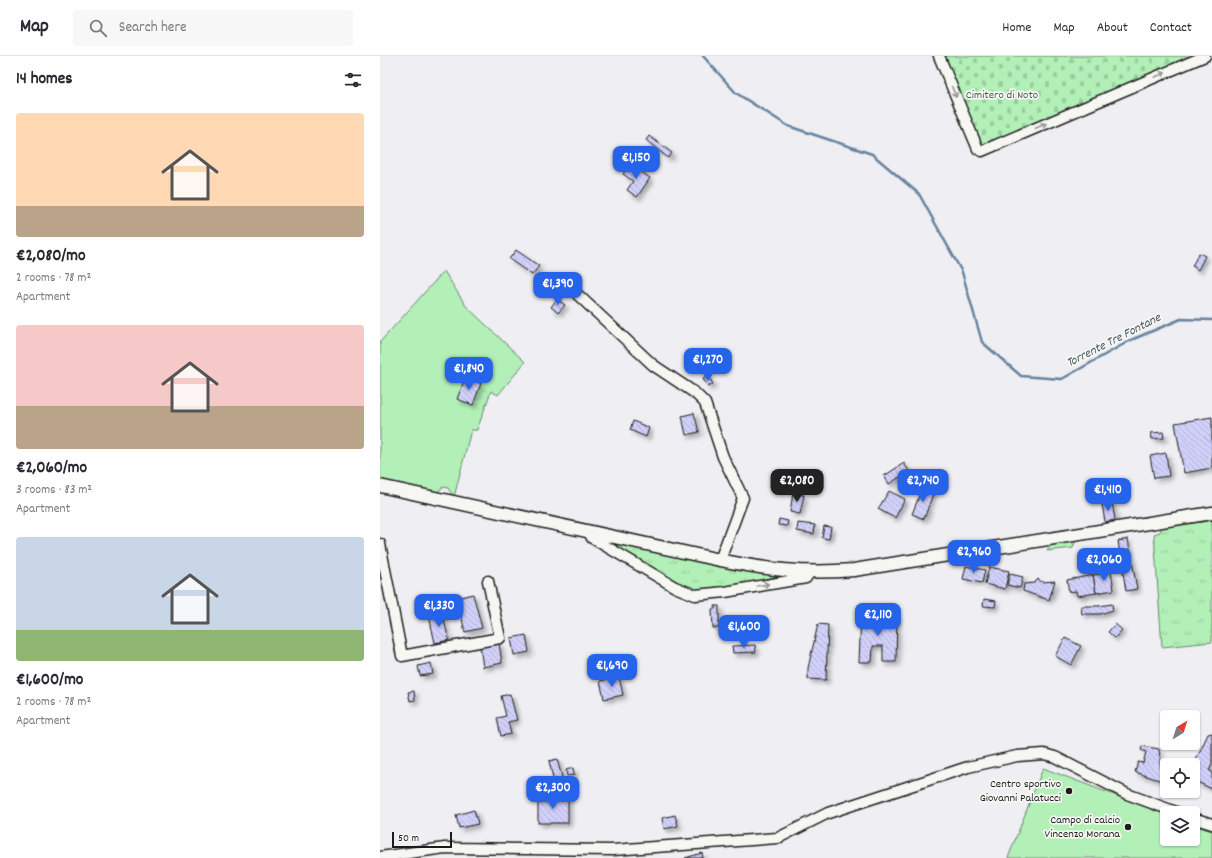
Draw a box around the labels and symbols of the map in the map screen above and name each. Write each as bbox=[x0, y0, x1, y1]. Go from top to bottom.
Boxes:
one-way arrow bbox=[1154, 71, 1166, 78]
one-way arrow bbox=[951, 85, 958, 97]
park label: Cimitero di Noto bbox=[966, 87, 1038, 104]
one-way arrow bbox=[1034, 122, 1046, 129]
pin: €1,150 bbox=[603, 146, 669, 180]
pin: €1,390 bbox=[525, 272, 591, 306]
water label: Torrente Tre Fontane bbox=[1064, 308, 1166, 373]
pin: €1,270 bbox=[675, 348, 741, 382]
pin: €1,840 bbox=[436, 357, 502, 391]
pin: €2,080 bbox=[764, 469, 830, 503]
pin: €2,740 bbox=[890, 469, 956, 503]
pin: €1,410 bbox=[1075, 478, 1141, 512]
pin: €2,960 bbox=[941, 540, 1007, 574]
pin: €2,060 bbox=[1071, 548, 1137, 582]
one-way arrow bbox=[756, 581, 769, 589]
pin: €1,330 bbox=[406, 594, 472, 628]
pin: €2,110 bbox=[845, 603, 911, 637]
pin: €1,600 bbox=[711, 615, 777, 649]
pin: €1,690 bbox=[579, 654, 645, 688]
north arrow bbox=[1160, 710, 1200, 750]
pin: €2,300 bbox=[520, 776, 586, 810]
place label: Centro sportivo Giovanni Palatucci bbox=[980, 776, 1061, 807]
marker: Centro sportivo Giovanni Palatucci bbox=[1064, 786, 1074, 796]
place label: Campo di calcio Vincenzo Morana bbox=[1045, 812, 1120, 843]
marker: Campo di calcio Vincenzo Morana bbox=[1123, 822, 1133, 832]
scale bar bbox=[392, 830, 452, 849]

